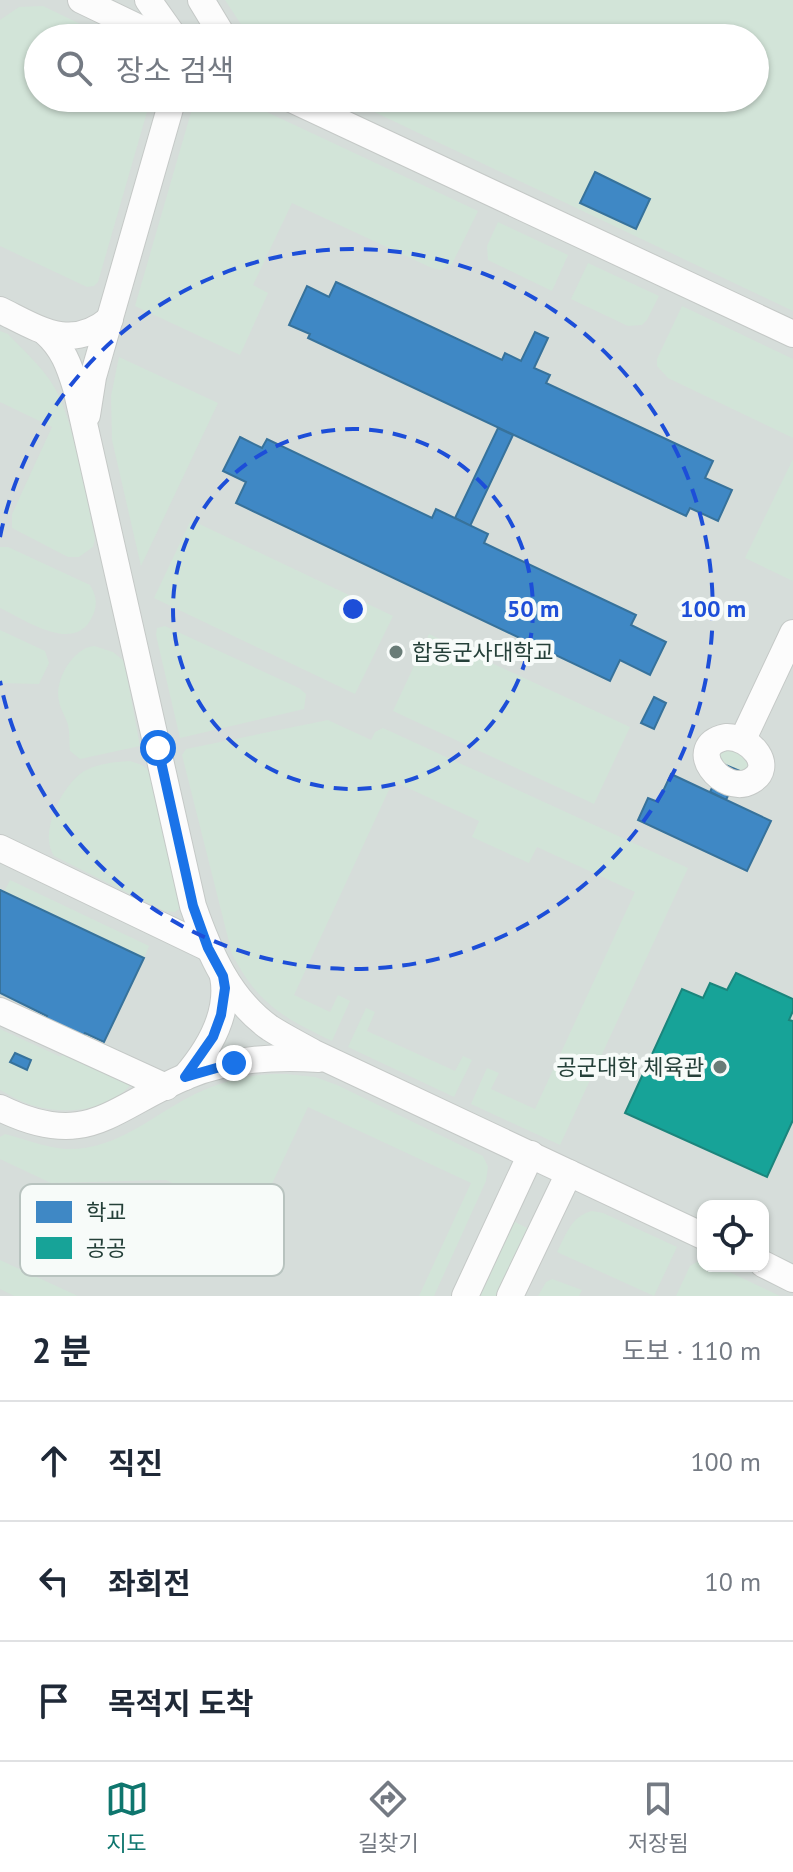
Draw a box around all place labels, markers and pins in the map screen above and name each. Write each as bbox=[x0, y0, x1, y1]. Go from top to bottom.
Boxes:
centre of rings bbox=[339, 595, 367, 623]
place label: 합동군사대학교 bbox=[412, 638, 554, 666]
marker: 합동군사대학교 bbox=[387, 643, 405, 661]
place label: 공군대학 체육관 bbox=[556, 1053, 704, 1081]
marker: 공군대학 체육관 bbox=[711, 1058, 729, 1076]

